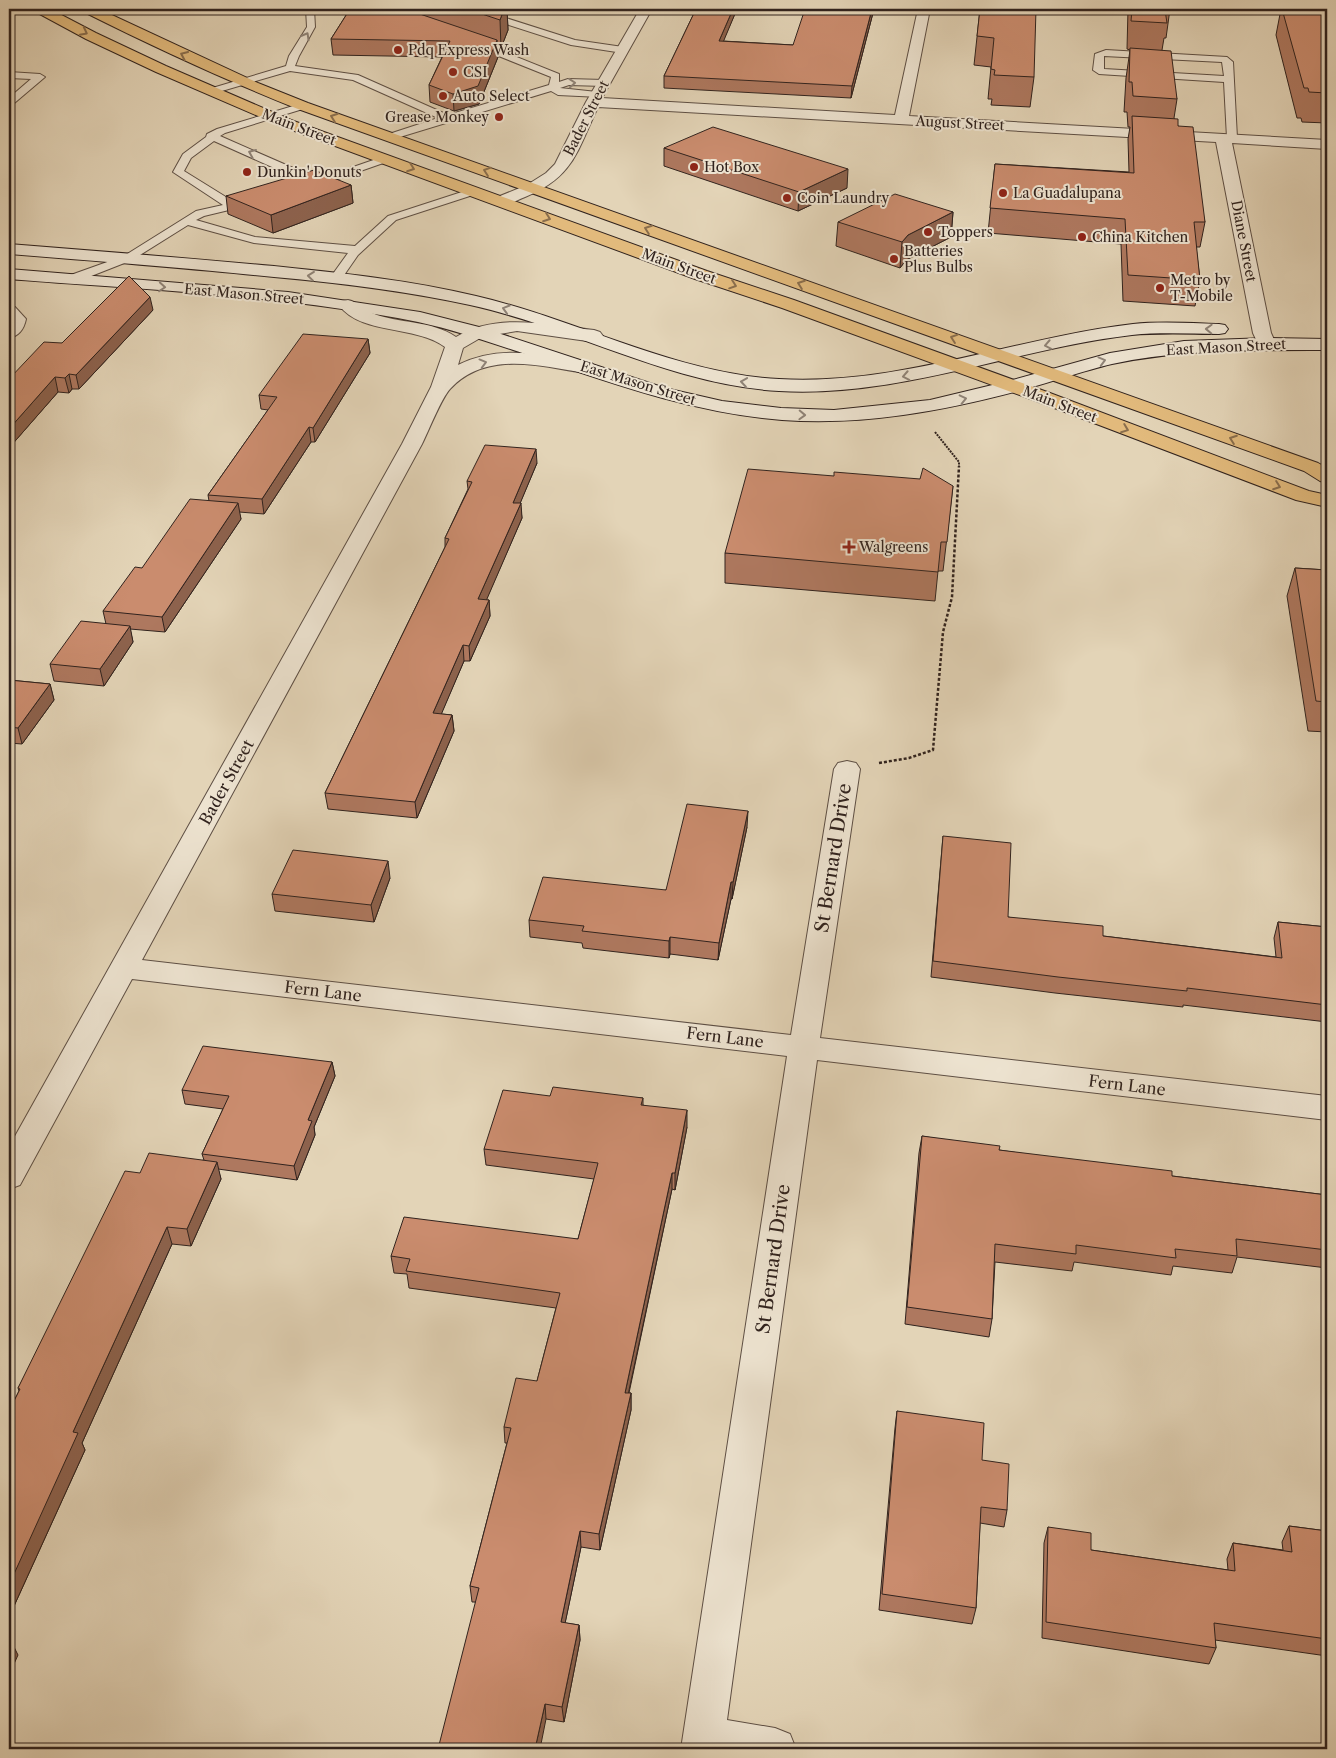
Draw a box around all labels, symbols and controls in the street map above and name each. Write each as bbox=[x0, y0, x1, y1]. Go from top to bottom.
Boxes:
one-way arrow bbox=[79, 26, 88, 36]
one-way arrow bbox=[300, 32, 310, 41]
place label: Pdq Express Wash bbox=[408, 41, 530, 59]
marker: Pdq Express Wash bbox=[392, 44, 404, 56]
one-way arrow bbox=[180, 50, 189, 61]
place label: CSI bbox=[463, 63, 487, 81]
marker: CSI bbox=[447, 66, 459, 78]
street label: Bader Street bbox=[559, 77, 613, 159]
one-way arrow bbox=[568, 77, 576, 88]
place label: Auto Select bbox=[452, 87, 530, 105]
marker: Auto Select bbox=[437, 90, 449, 102]
street label: Main Street bbox=[259, 105, 339, 149]
place label: Grease Monkey bbox=[385, 108, 489, 126]
marker: Grease Monkey bbox=[493, 111, 505, 123]
street label: August Street bbox=[914, 112, 1005, 134]
one-way arrow bbox=[330, 113, 339, 123]
one-way arrow bbox=[248, 149, 256, 159]
place label: Hot Box bbox=[704, 158, 760, 176]
marker: Hot Box bbox=[688, 161, 700, 173]
one-way arrow bbox=[407, 162, 415, 172]
place label: Dunkin' Donuts bbox=[257, 163, 362, 181]
marker: Dunkin' Donuts bbox=[241, 166, 253, 178]
one-way arrow bbox=[484, 167, 492, 177]
place label: La Guadalupana bbox=[1013, 184, 1122, 202]
marker: La Guadalupana bbox=[997, 187, 1009, 199]
place label: Coin Laundry bbox=[797, 189, 889, 207]
marker: Coin Laundry bbox=[781, 192, 793, 204]
street label: Diane Street bbox=[1227, 199, 1261, 284]
one-way arrow bbox=[542, 212, 551, 222]
place label: Toppers bbox=[938, 223, 993, 241]
one-way arrow bbox=[644, 225, 653, 235]
marker: Toppers bbox=[922, 226, 934, 238]
place label: China Kitchen bbox=[1092, 228, 1189, 246]
marker: China Kitchen bbox=[1076, 231, 1088, 243]
place label: Batteries Plus Bulbs bbox=[904, 242, 973, 276]
street label: Main Street bbox=[639, 244, 719, 288]
marker: Batteries Plus Bulbs bbox=[888, 253, 900, 265]
one-way arrow bbox=[307, 271, 315, 282]
place label: Metro by T-Mobile bbox=[1170, 271, 1233, 305]
street label: East Mason Street bbox=[183, 280, 305, 308]
one-way arrow bbox=[728, 280, 736, 290]
one-way arrow bbox=[797, 280, 805, 290]
one-way arrow bbox=[158, 281, 166, 292]
marker: Metro by T-Mobile bbox=[1154, 282, 1166, 294]
one-way arrow bbox=[502, 304, 510, 314]
one-way arrow bbox=[1205, 323, 1213, 334]
one-way arrow bbox=[950, 334, 959, 344]
street label: East Mason Street bbox=[1166, 335, 1286, 359]
one-way arrow bbox=[1044, 339, 1053, 350]
street label: East Mason Street bbox=[578, 357, 698, 409]
one-way arrow bbox=[1098, 357, 1106, 367]
one-way arrow bbox=[478, 358, 486, 368]
one-way arrow bbox=[902, 370, 910, 380]
one-way arrow bbox=[740, 377, 749, 387]
street label: Main Street bbox=[1020, 382, 1100, 426]
one-way arrow bbox=[958, 394, 967, 405]
one-way arrow bbox=[798, 410, 806, 421]
one-way arrow bbox=[1120, 423, 1128, 433]
one-way arrow bbox=[1230, 435, 1238, 445]
one-way arrow bbox=[1272, 480, 1280, 490]
place label: Walgreens bbox=[858, 538, 928, 556]
marker: Walgreens bbox=[843, 541, 855, 553]
street label: Bader Street bbox=[194, 736, 258, 828]
street label: St Bernard Drive bbox=[810, 782, 856, 934]
street label: Fern Lane bbox=[283, 976, 363, 1006]
street label: Fern Lane bbox=[685, 1022, 765, 1052]
street label: Fern Lane bbox=[1087, 1070, 1167, 1100]
street label: St Bernard Drive bbox=[751, 1183, 795, 1335]

